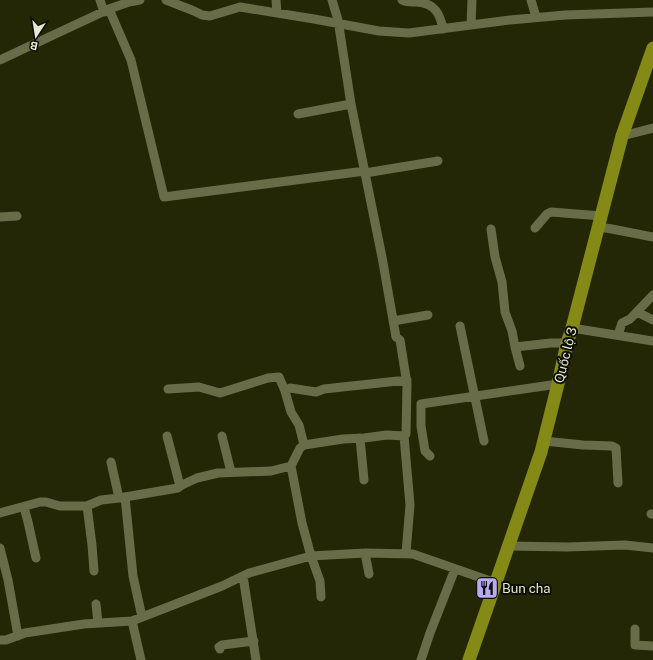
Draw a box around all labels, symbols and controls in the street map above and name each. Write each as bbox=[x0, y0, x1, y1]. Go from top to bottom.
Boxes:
north arrow bbox=[16, 16, 56, 56]
text: B bbox=[29, 39, 39, 52]
street label: Quốc lộ 3 bbox=[551, 326, 580, 385]
restaurant icon: Bun cha bbox=[474, 575, 500, 601]
place label: Bun cha bbox=[502, 581, 550, 596]

